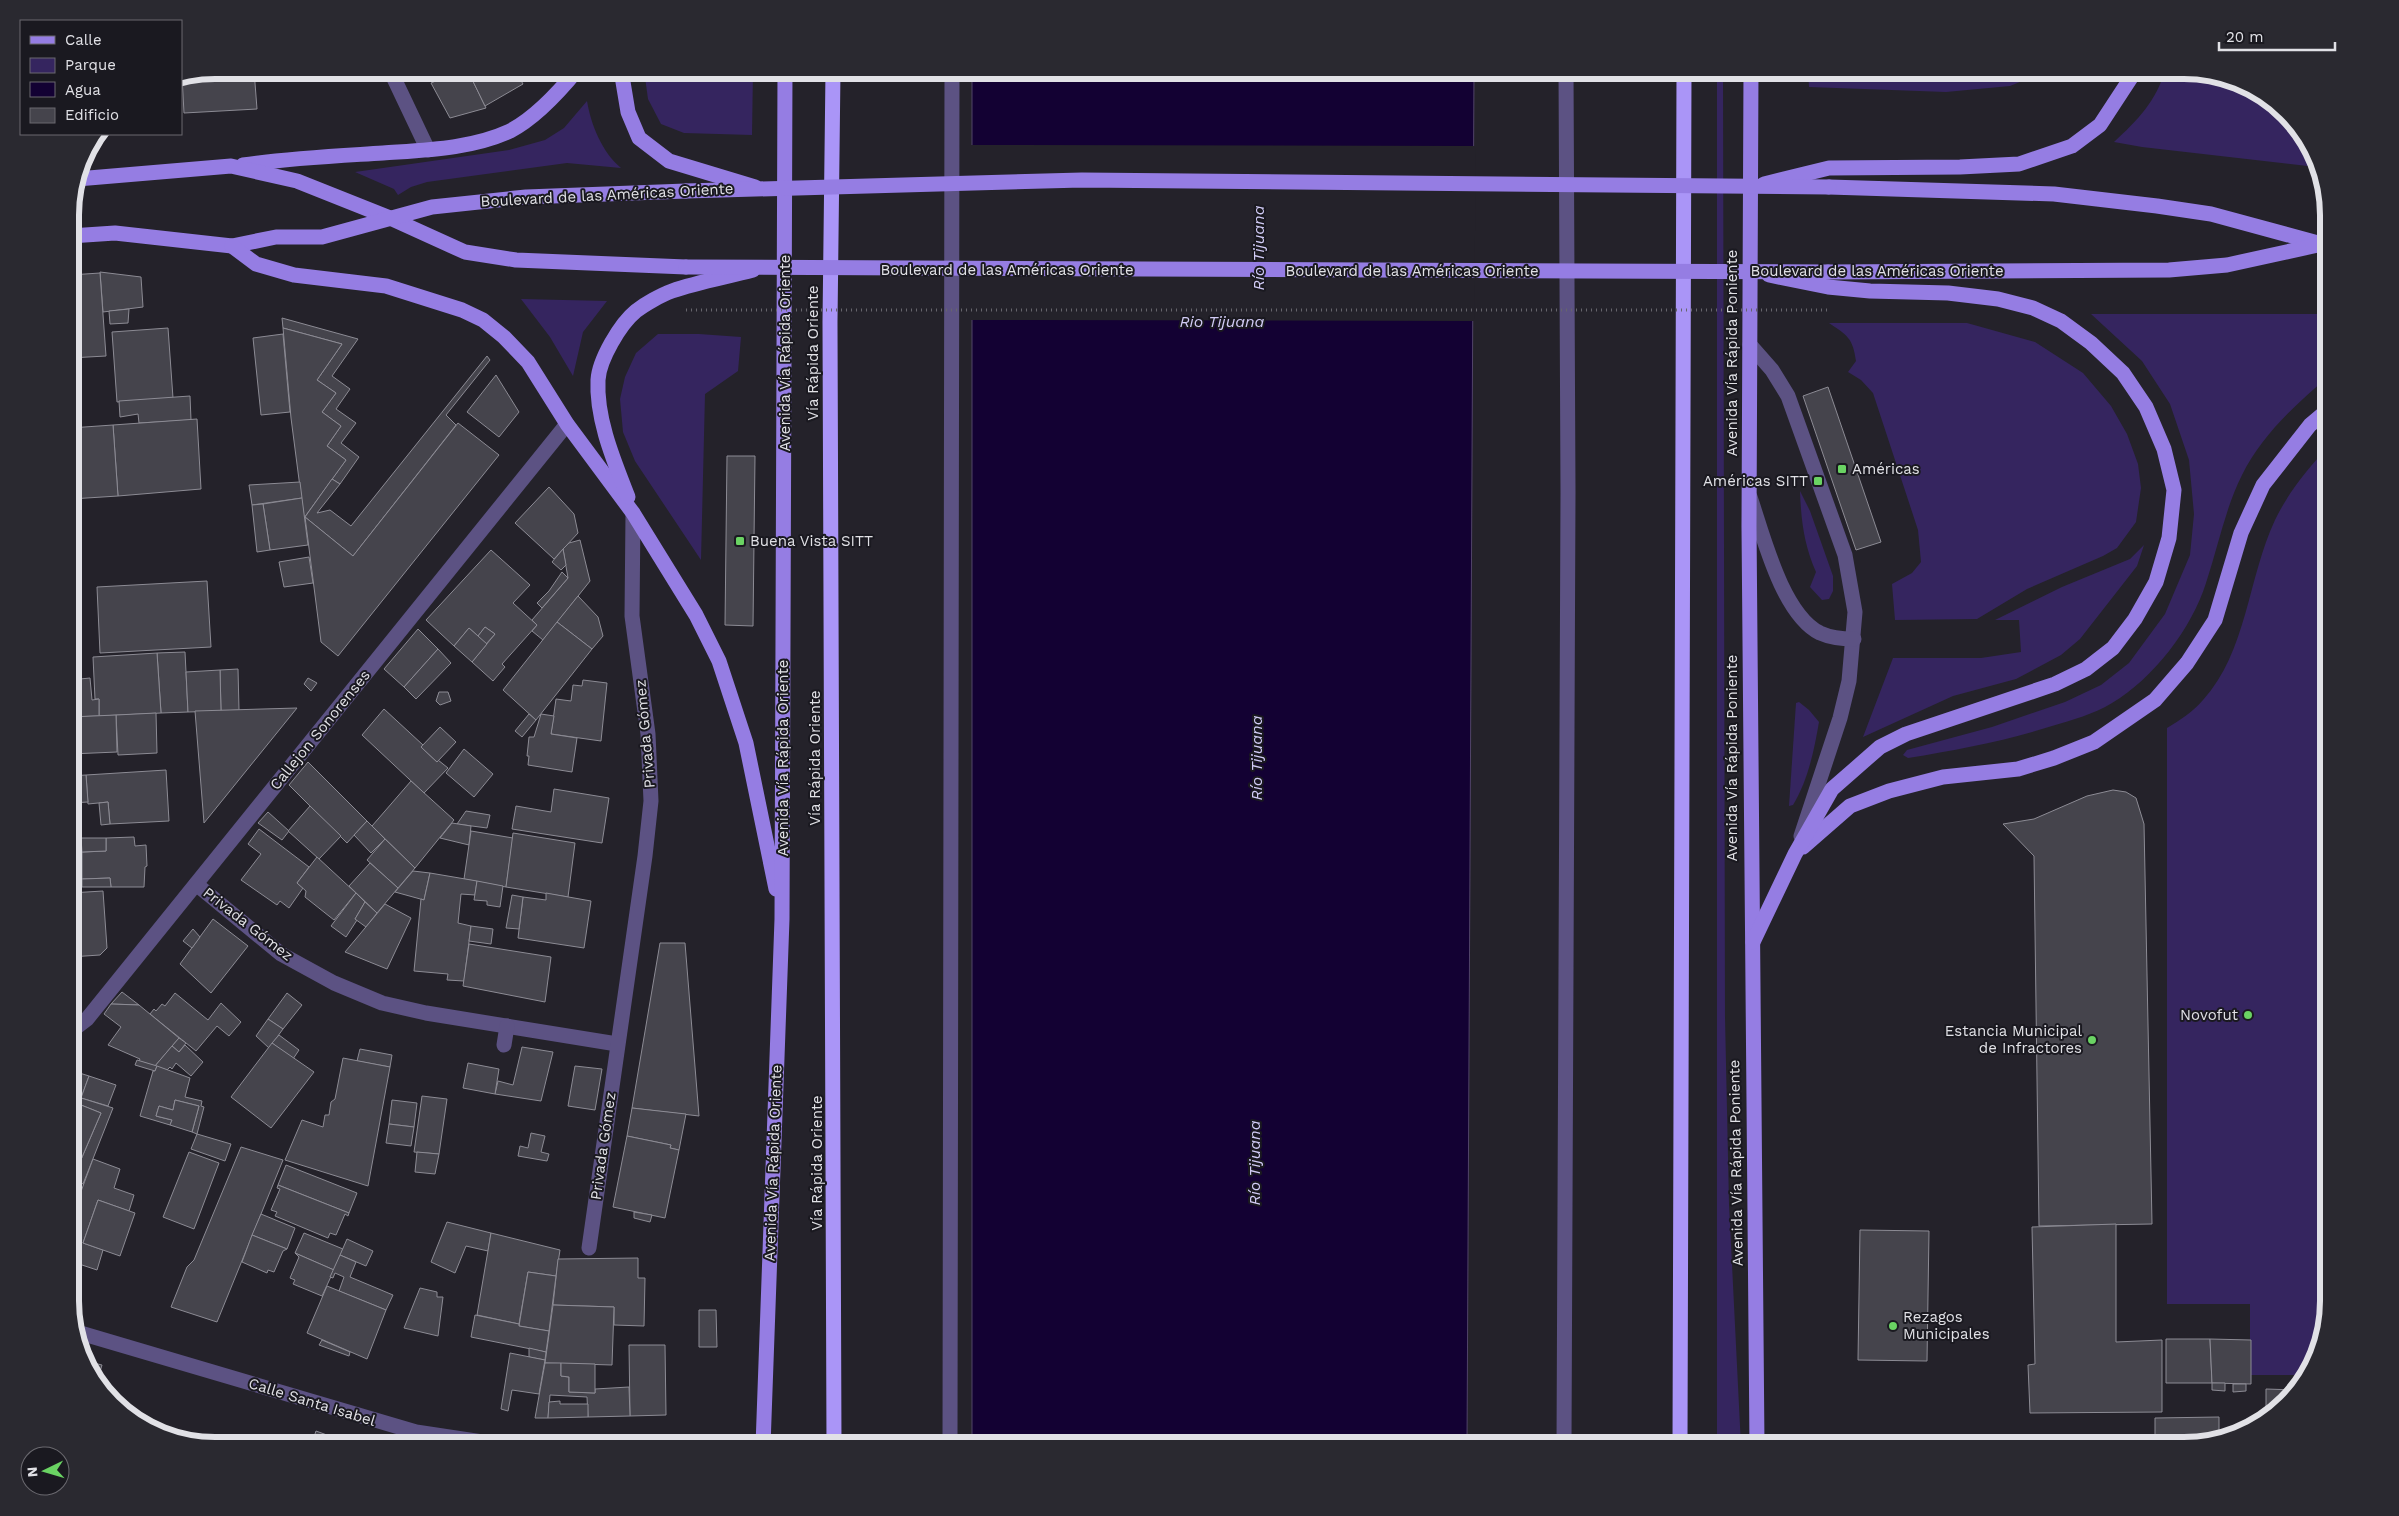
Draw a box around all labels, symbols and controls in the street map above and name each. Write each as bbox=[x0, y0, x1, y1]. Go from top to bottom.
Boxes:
legend bbox=[20, 20, 182, 135]
scale bar bbox=[2219, 20, 2335, 52]
text: 20 m bbox=[2226, 28, 2264, 46]
text: Calle bbox=[65, 31, 102, 49]
text: Parque bbox=[65, 56, 116, 74]
text: Agua bbox=[65, 81, 101, 99]
text: Edificio bbox=[65, 106, 119, 124]
street label: Boulevard de las Américas Oriente bbox=[480, 179, 734, 211]
water label: Río Tijuana bbox=[1249, 205, 1268, 290]
street label: Avenida Vía Rápida Poniente bbox=[1723, 250, 1741, 456]
street label: Avenida Vía Rápida Oriente bbox=[776, 255, 794, 451]
street label: Boulevard de las Américas Oriente bbox=[880, 261, 1134, 279]
street label: Boulevard de las Américas Oriente bbox=[1285, 262, 1539, 280]
street label: Boulevard de las Américas Oriente bbox=[1750, 262, 2004, 280]
street label: Vía Rápida Oriente bbox=[804, 285, 822, 421]
water label: Rio Tijuana bbox=[1180, 312, 1265, 331]
place label: Américas bbox=[1852, 460, 1920, 478]
marker: Américas bbox=[1836, 463, 1848, 475]
place label: Américas SITT bbox=[1703, 472, 1808, 490]
marker: Américas SITT bbox=[1812, 475, 1824, 487]
place label: Buena Vista SITT bbox=[750, 532, 873, 550]
marker: Buena Vista SITT bbox=[734, 535, 746, 547]
street label: Avenida Vía Rápida Poniente bbox=[1723, 655, 1741, 861]
street label: Avenida Vía Rápida Oriente bbox=[774, 660, 792, 856]
street label: Callejon Sonorenses bbox=[266, 666, 374, 794]
street label: Privada Gómez bbox=[631, 679, 659, 789]
street label: Vía Rápida Oriente bbox=[806, 690, 824, 826]
water label: Río Tijuana bbox=[1247, 715, 1266, 800]
street label: Privada Gómez bbox=[200, 883, 296, 965]
place label: Novofut bbox=[2180, 1006, 2239, 1024]
marker: Novofut bbox=[2242, 1009, 2254, 1021]
place label: Estancia Municipal de Infractores bbox=[1945, 1022, 2082, 1057]
marker: Estancia Municipal de Infractores bbox=[2086, 1034, 2098, 1046]
street label: Avenida Vía Rápida Poniente bbox=[1725, 1059, 1747, 1267]
street label: Avenida Vía Rápida Oriente bbox=[761, 1064, 785, 1262]
street label: Privada Gómez bbox=[587, 1091, 619, 1201]
street label: Vía Rápida Oriente bbox=[808, 1095, 826, 1231]
water label: Río Tijuana bbox=[1245, 1120, 1264, 1205]
place label: Rezagos Municipales bbox=[1903, 1308, 1990, 1343]
marker: Rezagos Municipales bbox=[1887, 1320, 1899, 1332]
street label: Calle Santa Isabel bbox=[246, 1374, 378, 1430]
north arrow bbox=[20, 1446, 70, 1496]
text: N bbox=[24, 1466, 40, 1478]

